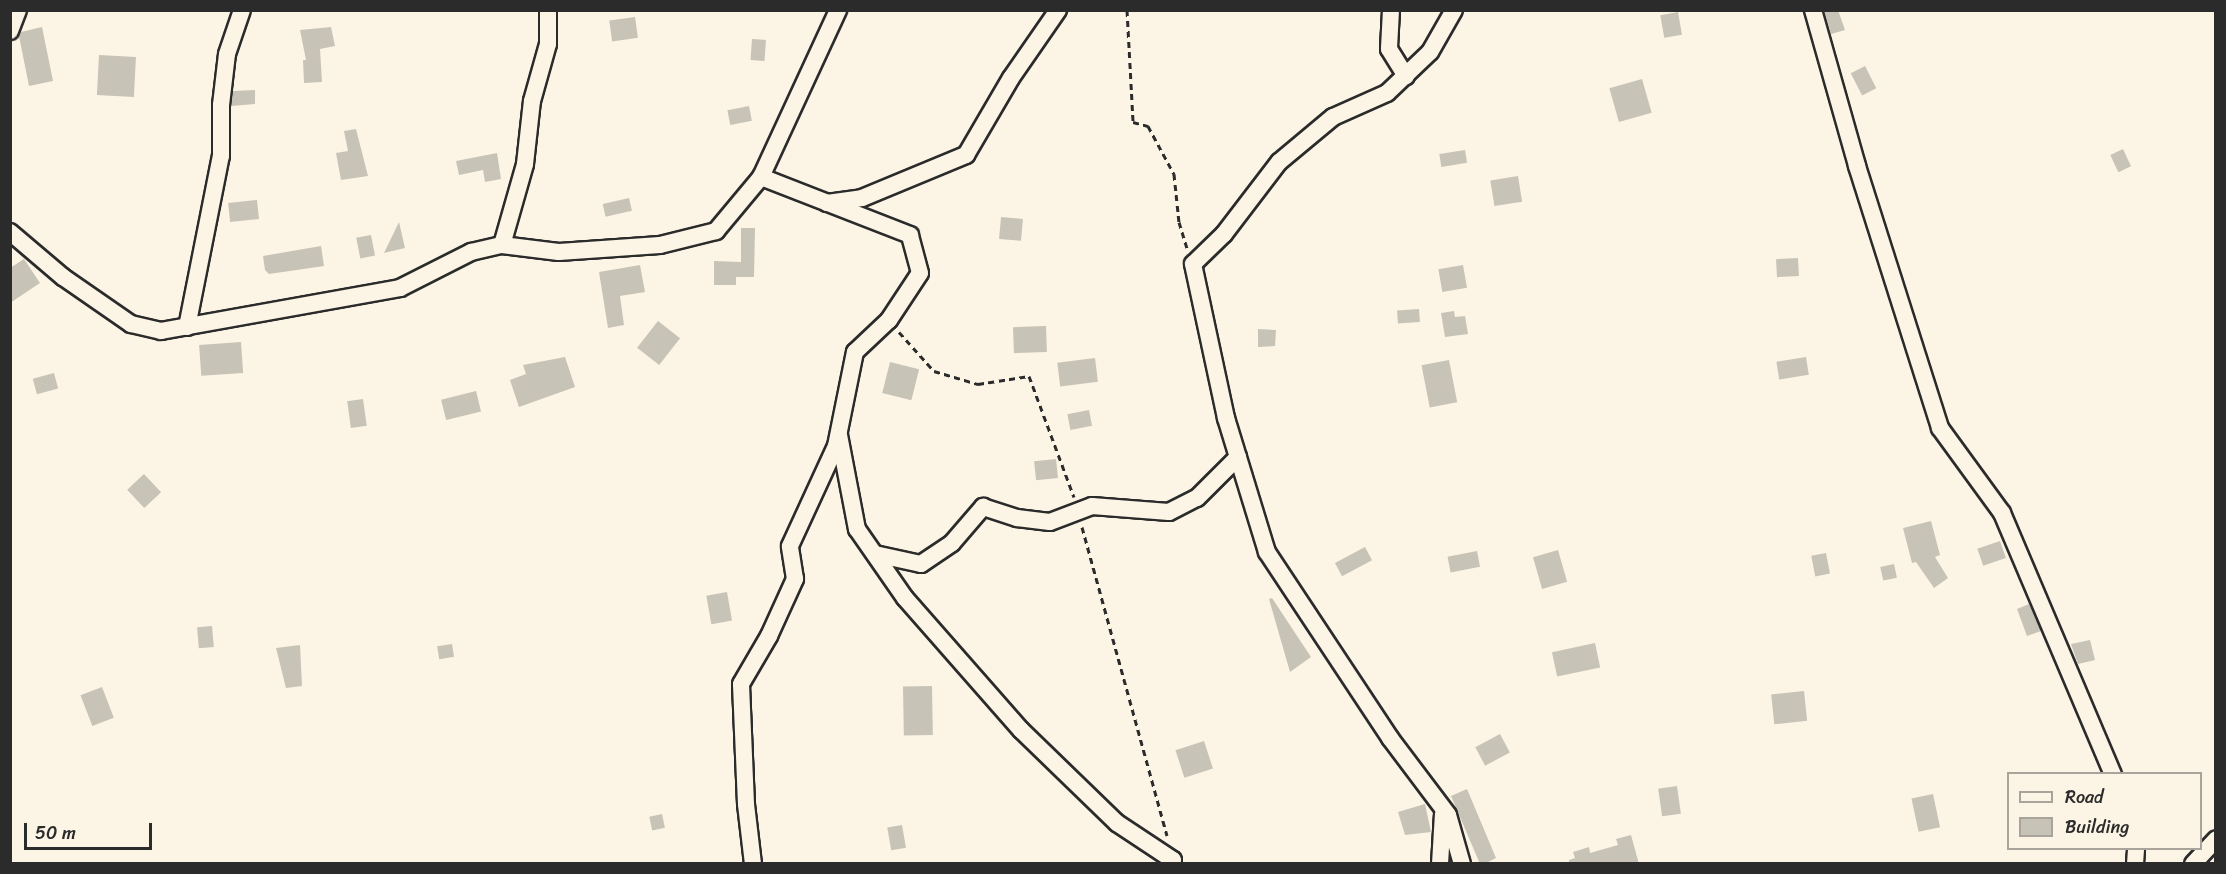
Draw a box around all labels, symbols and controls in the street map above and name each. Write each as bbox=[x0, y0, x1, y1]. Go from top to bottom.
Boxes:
legend bbox=[2007, 772, 2202, 850]
text: Road bbox=[2065, 781, 2104, 813]
scale bar bbox=[27, 811, 154, 849]
text: Building bbox=[2065, 811, 2129, 843]
text: 50 m bbox=[35, 817, 76, 849]

